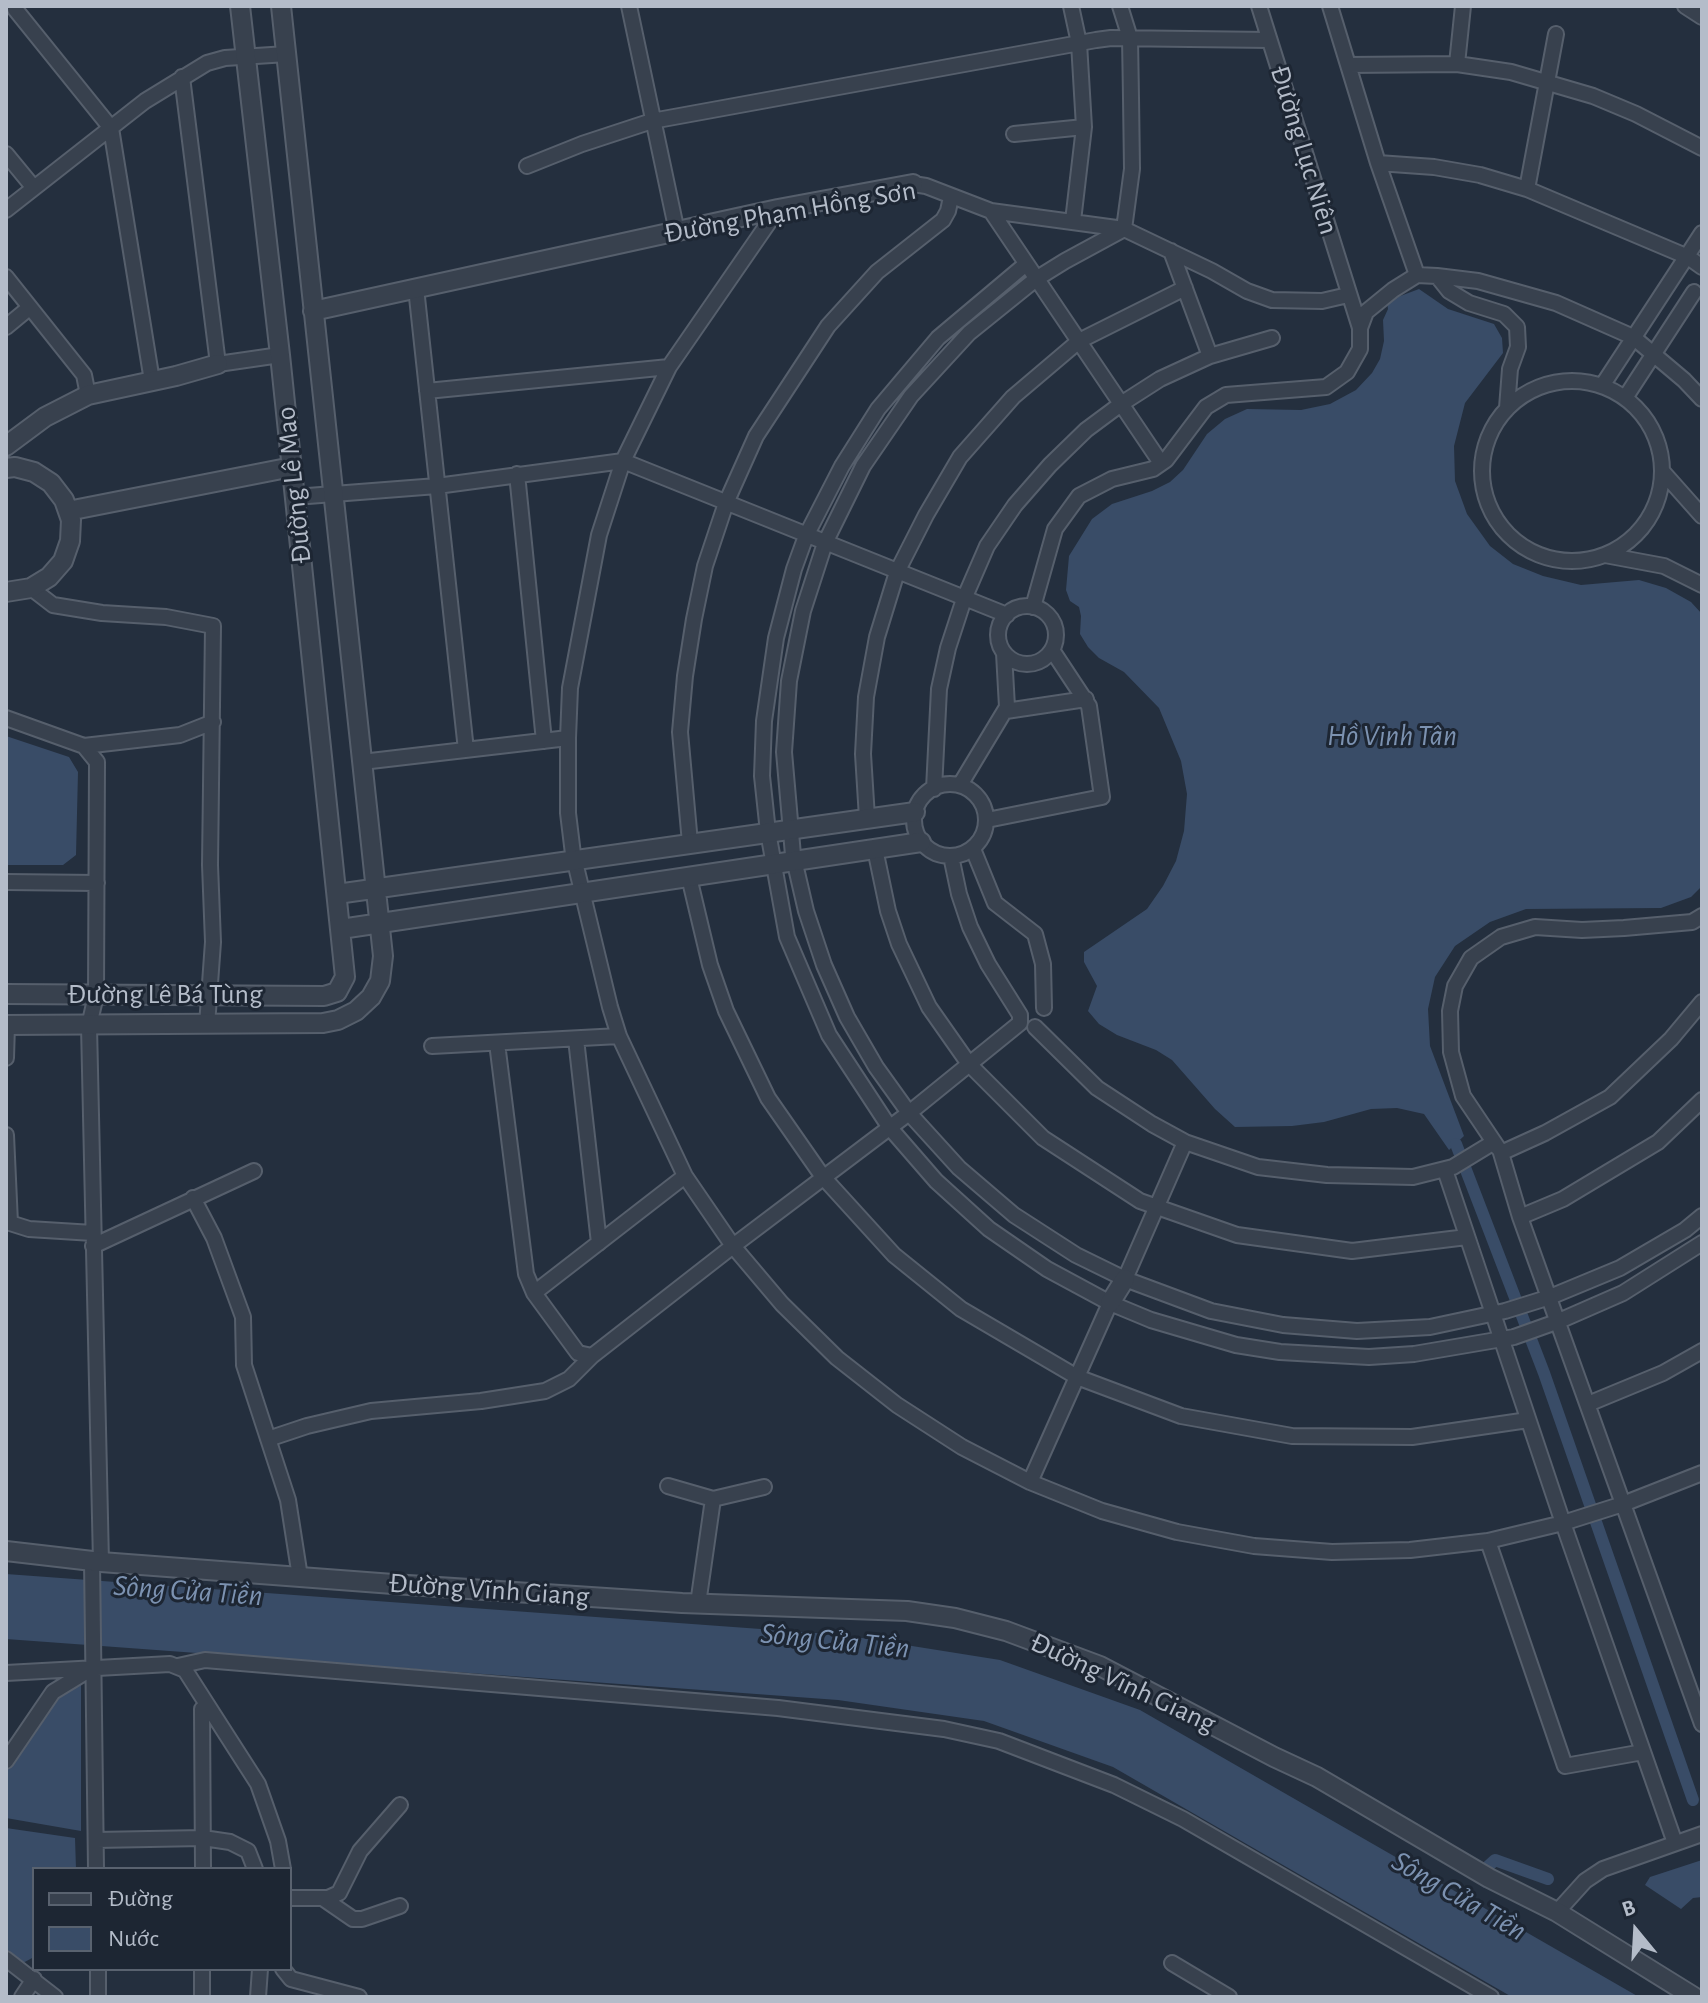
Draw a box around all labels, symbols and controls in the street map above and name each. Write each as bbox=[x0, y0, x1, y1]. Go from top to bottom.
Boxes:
street label: Đường Lục Niên bbox=[1262, 62, 1346, 238]
street label: Đường Phạm Hồng Sơn bbox=[661, 173, 919, 251]
street label: Đường Lê Mao bbox=[269, 405, 319, 565]
water label: Hồ Vinh Tân bbox=[1327, 718, 1457, 754]
street label: Đường Lê Bá Tùng bbox=[67, 978, 263, 1012]
street label: Đường Vĩnh Giang bbox=[388, 1566, 590, 1614]
water label: Sông Cửa Tiền bbox=[112, 1568, 264, 1614]
water label: Sông Cửa Tiền bbox=[759, 1615, 911, 1667]
street label: Đường Vĩnh Giang bbox=[1025, 1625, 1221, 1741]
water label: Sông Cửa Tiền bbox=[1385, 1843, 1533, 1949]
legend bbox=[32, 1867, 292, 1971]
text: Đường bbox=[108, 1887, 173, 1911]
north arrow bbox=[1596, 1891, 1676, 1971]
text: B bbox=[1619, 1896, 1638, 1921]
text: Nước bbox=[108, 1927, 159, 1951]

